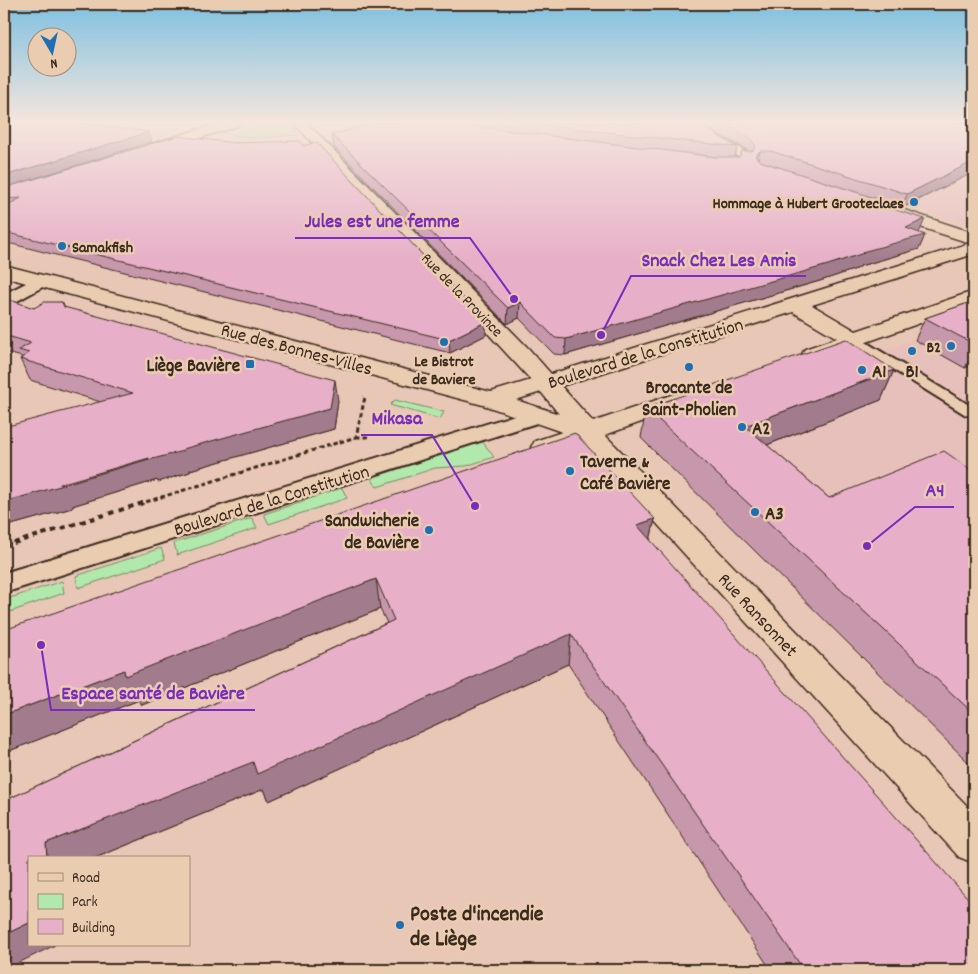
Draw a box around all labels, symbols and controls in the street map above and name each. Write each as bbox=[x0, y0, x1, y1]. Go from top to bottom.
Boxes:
north arrow bbox=[28, 28, 78, 78]
text: N bbox=[49, 52, 59, 73]
place label: Hommage à Hubert Grooteclaes bbox=[713, 193, 904, 216]
marker: Hommage à Hubert Grooteclaes bbox=[908, 196, 920, 208]
callout: Jules est une femme bbox=[295, 203, 470, 238]
text: Jules est une femme bbox=[305, 209, 460, 237]
place label: Samakfish bbox=[72, 237, 133, 260]
marker: Samakfish bbox=[56, 240, 68, 252]
callout: Snack Chez Les Amis bbox=[631, 241, 806, 276]
street label: Rue de la Province bbox=[415, 248, 507, 343]
text: Snack Chez Les Amis bbox=[642, 248, 797, 276]
street label: Boulevard de la Constitution bbox=[545, 313, 747, 398]
street label: Rue des Bonnes-Villes bbox=[217, 318, 375, 385]
marker: Le Bistrot de Baviere bbox=[438, 336, 450, 348]
place label: B2 bbox=[926, 337, 941, 360]
marker: B2 bbox=[945, 340, 957, 352]
marker: B1 bbox=[906, 345, 918, 357]
place label: Le Bistrot de Baviere bbox=[413, 351, 475, 392]
place label: Liège Bavière bbox=[147, 354, 240, 381]
marker: Liège Bavière bbox=[244, 358, 256, 370]
place label: A1 bbox=[872, 360, 887, 387]
place label: B1 bbox=[905, 360, 919, 387]
marker: Brocante de Saint-Pholien bbox=[683, 361, 695, 373]
marker: A1 bbox=[856, 364, 868, 376]
place label: Brocante de Saint-Pholien bbox=[642, 376, 736, 425]
callout: Mikasa bbox=[361, 400, 432, 435]
text: Mikasa bbox=[372, 406, 423, 434]
place label: A2 bbox=[752, 417, 771, 444]
marker: A2 bbox=[736, 421, 748, 433]
place label: Taverne & Café Bavière bbox=[580, 450, 670, 499]
street label: Boulevard de la Constitution bbox=[171, 460, 373, 545]
marker: Taverne & Café Bavière bbox=[564, 465, 576, 477]
callout: A4 bbox=[915, 472, 954, 507]
text: A4 bbox=[925, 478, 945, 506]
place label: A3 bbox=[765, 502, 784, 529]
marker: A3 bbox=[749, 506, 761, 518]
place label: Sandwicherie de Bavière bbox=[325, 509, 419, 558]
marker: Sandwicherie de Bavière bbox=[423, 524, 435, 536]
street label: Rue Ransonnet bbox=[710, 568, 803, 665]
callout: Espace santé de Bavière bbox=[51, 675, 255, 710]
text: Espace santé de Bavière bbox=[61, 681, 245, 709]
legend bbox=[28, 856, 190, 946]
text: Road bbox=[72, 868, 100, 890]
text: Park bbox=[72, 892, 98, 914]
place label: Poste d'incendie de Liège bbox=[410, 900, 544, 956]
text: Building bbox=[72, 918, 115, 940]
marker: Poste d'incendie de Liège bbox=[394, 919, 406, 931]

